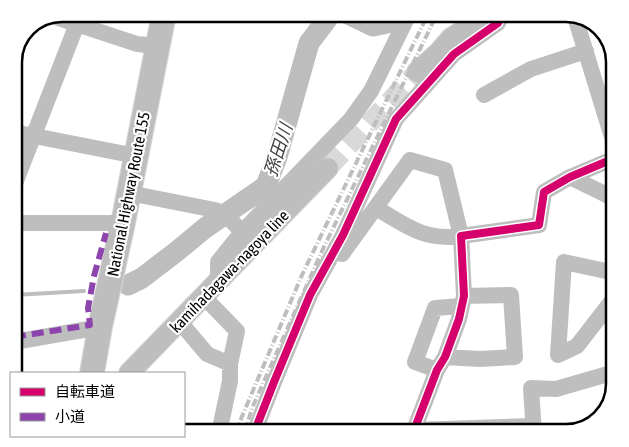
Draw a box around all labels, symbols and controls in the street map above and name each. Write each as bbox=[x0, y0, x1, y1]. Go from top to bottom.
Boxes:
street label: National Highway Route 155 bbox=[103, 110, 154, 278]
water label: 孫田川 bbox=[260, 119, 297, 179]
street label: kamihadagawa-nagoya line bbox=[166, 206, 293, 337]
legend bbox=[10, 372, 185, 437]
text: 自転車道 bbox=[55, 383, 115, 400]
text: 小道 bbox=[55, 408, 85, 425]

